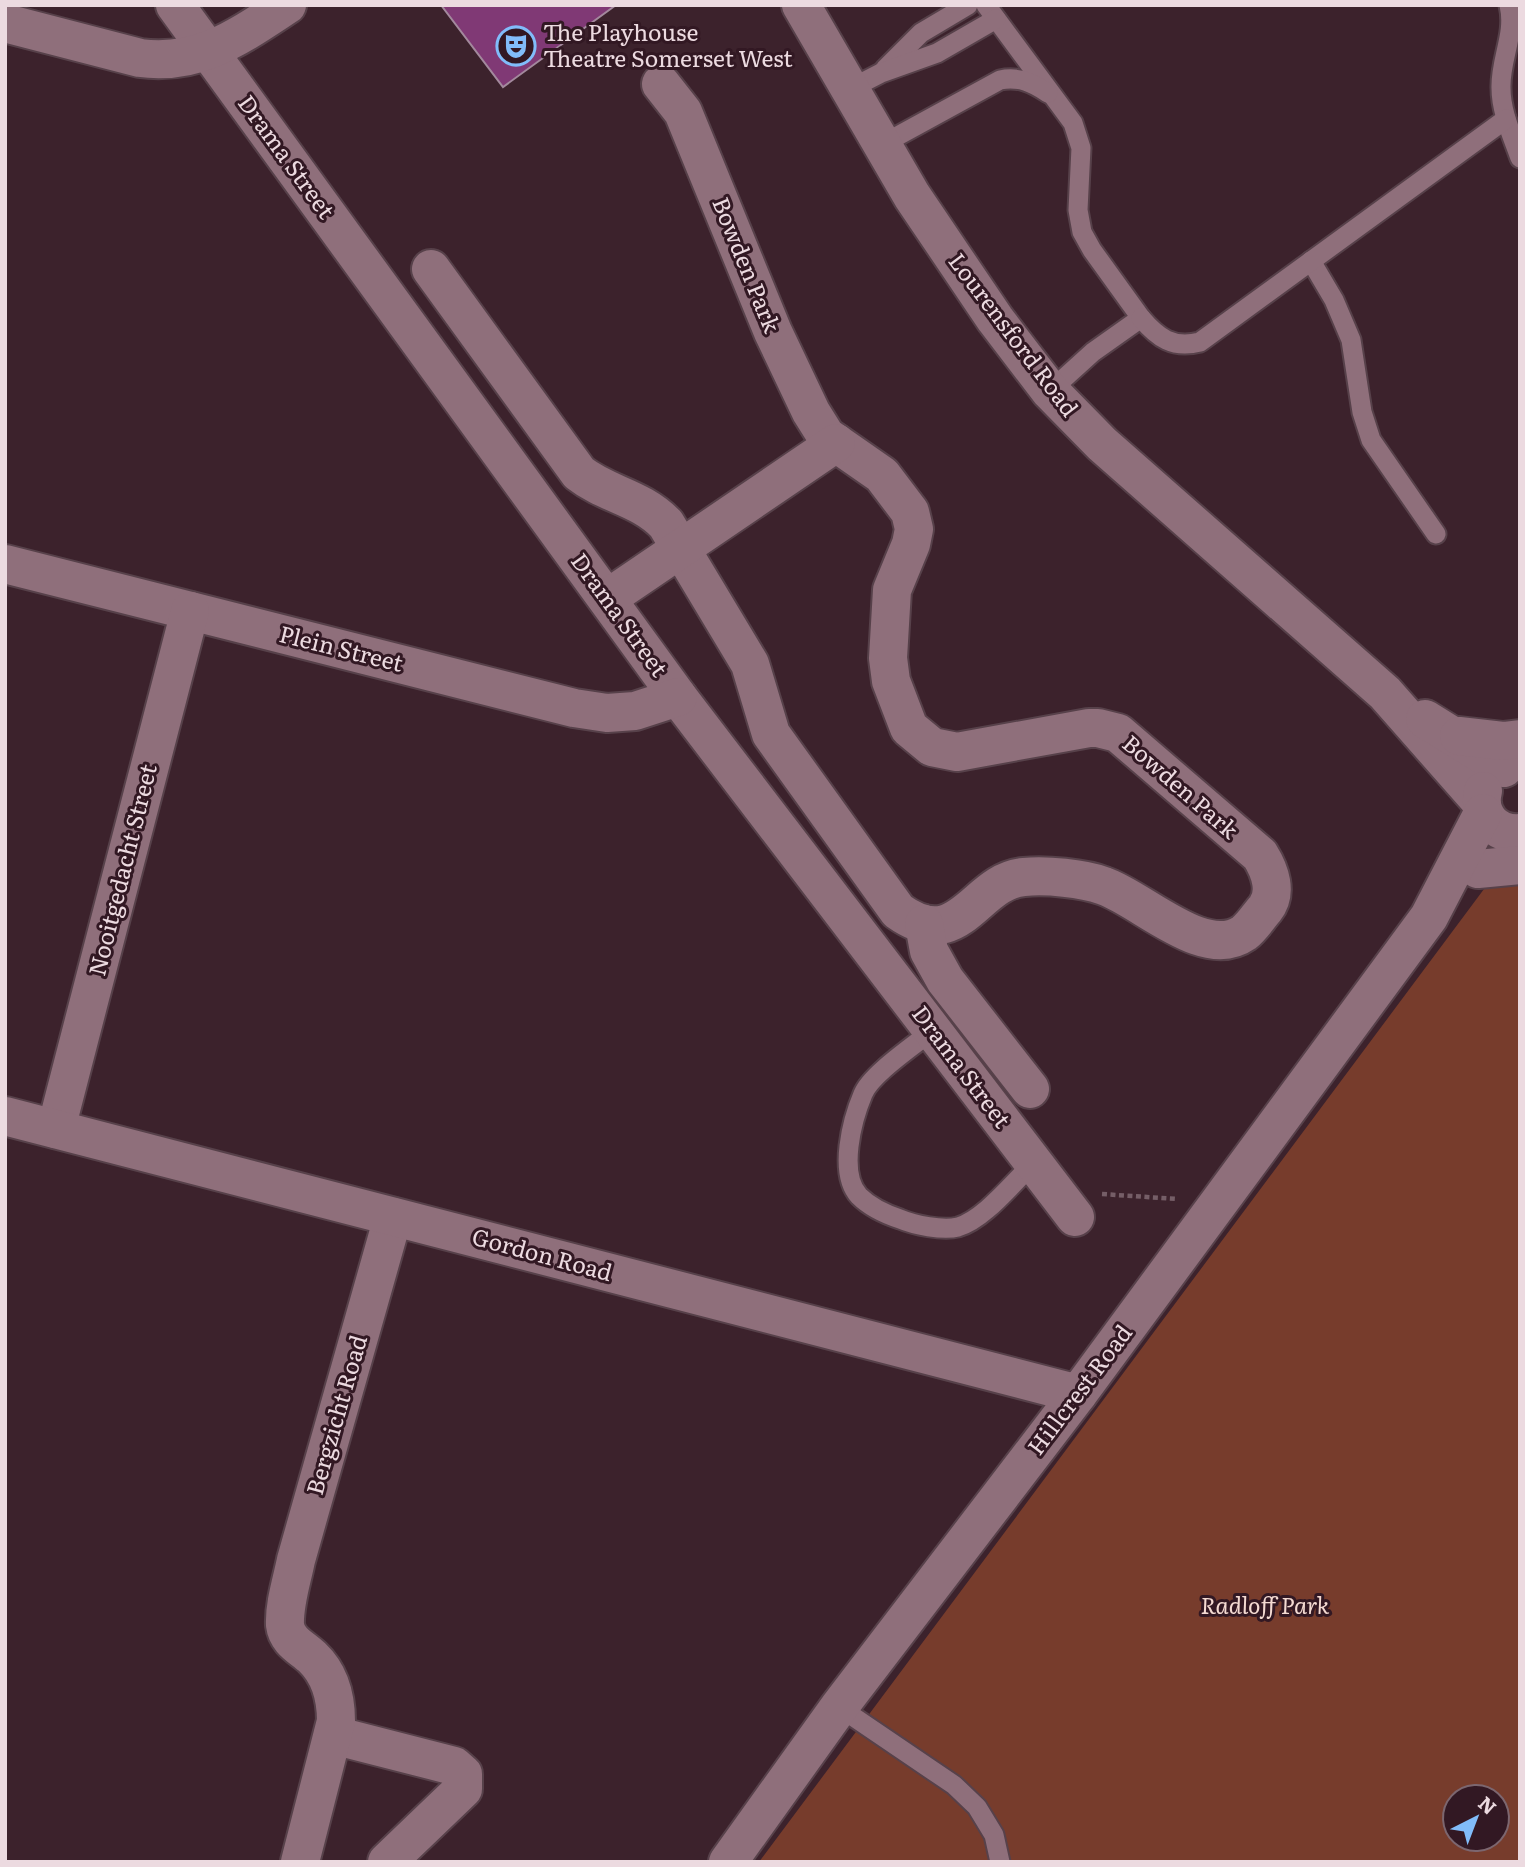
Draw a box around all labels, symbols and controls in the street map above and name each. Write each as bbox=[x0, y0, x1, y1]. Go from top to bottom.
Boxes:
place label: The Playhouse Theatre Somerset West bbox=[543, 14, 793, 74]
theatre icon: The Playhouse Theatre Somerset West bbox=[495, 25, 537, 67]
street label: Drama Street bbox=[231, 87, 345, 225]
street label: Bowden Park bbox=[705, 191, 791, 338]
street label: Lourensford Road bbox=[942, 245, 1088, 423]
street label: Drama Street bbox=[564, 545, 678, 683]
street label: Plein Street bbox=[276, 615, 408, 679]
street label: Bowden Park bbox=[1116, 726, 1247, 846]
street label: Nooitgedacht Street bbox=[78, 759, 164, 979]
street label: Drama Street bbox=[905, 997, 1020, 1135]
street label: Gordon Road bbox=[469, 1218, 616, 1288]
street label: Hillcrest Road bbox=[1018, 1316, 1139, 1461]
street label: Bergzicht Road bbox=[296, 1330, 374, 1498]
park label: Radloff Park bbox=[1200, 1587, 1330, 1621]
north arrow bbox=[1441, 1783, 1511, 1853]
text: N bbox=[1473, 1789, 1503, 1820]

